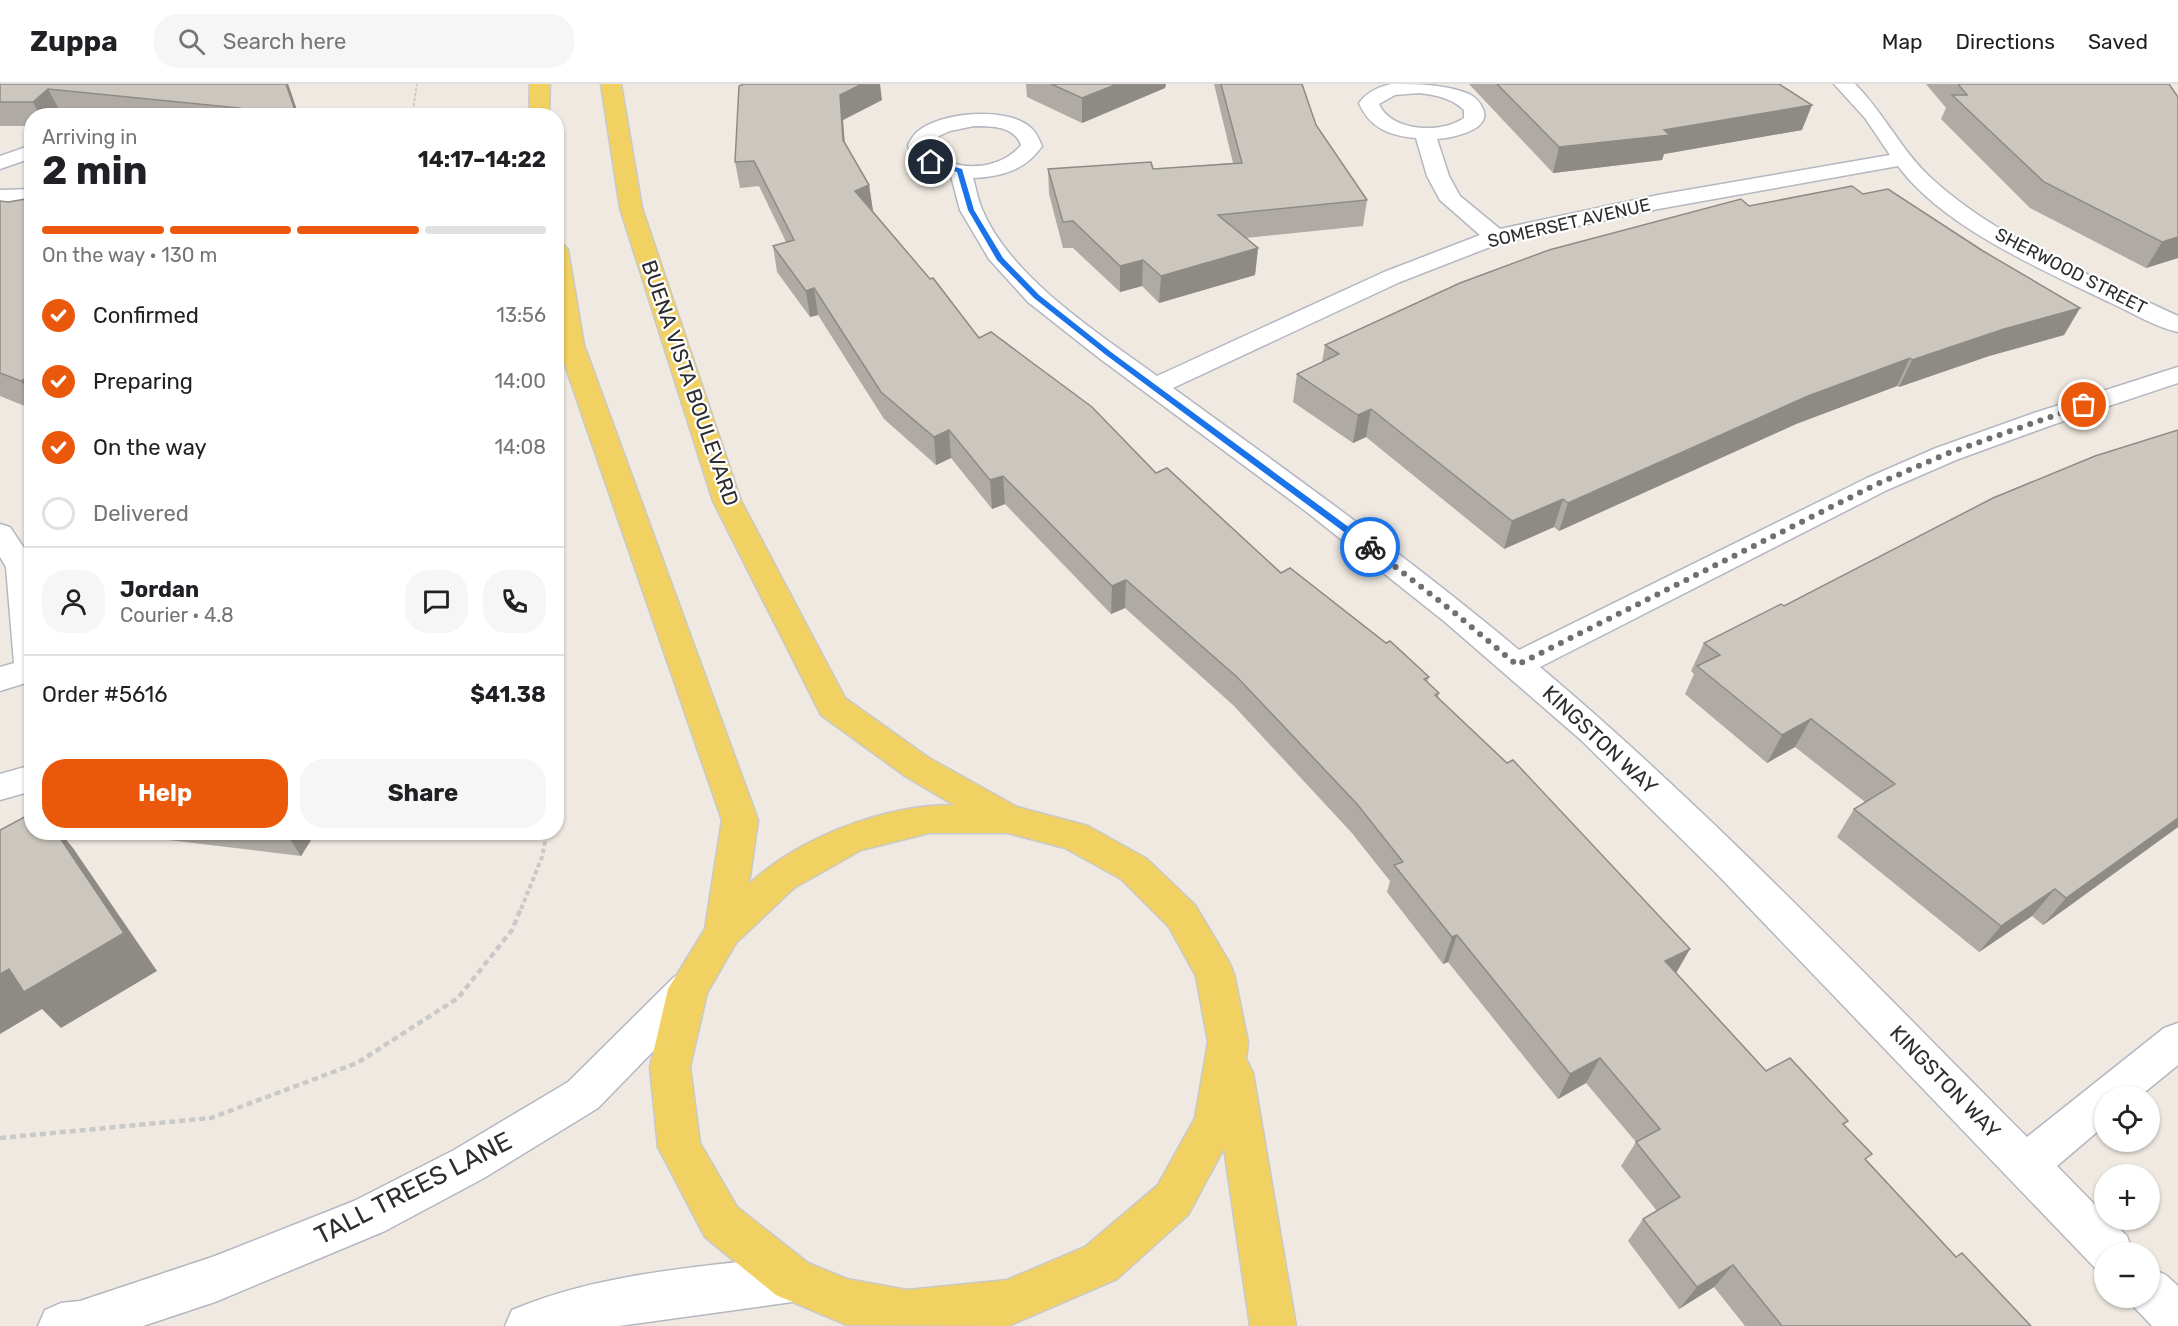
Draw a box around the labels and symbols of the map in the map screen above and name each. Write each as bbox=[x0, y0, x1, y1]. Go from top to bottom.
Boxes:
pin bbox=[905, 136, 956, 187]
street label: SOMERSET AVENUE bbox=[1486, 194, 1652, 252]
street label: SHERWOOD STREET bbox=[1991, 223, 2151, 319]
street label: BUENA VISTA BOULEVARD bbox=[637, 257, 744, 509]
pin bbox=[2058, 379, 2109, 430]
courier bbox=[1340, 517, 1400, 577]
street label: KINGSTON WAY bbox=[1538, 680, 1663, 799]
street label: KINGSTON WAY bbox=[1885, 1020, 2006, 1144]
street label: TALL TREES LANE bbox=[310, 1125, 517, 1251]

